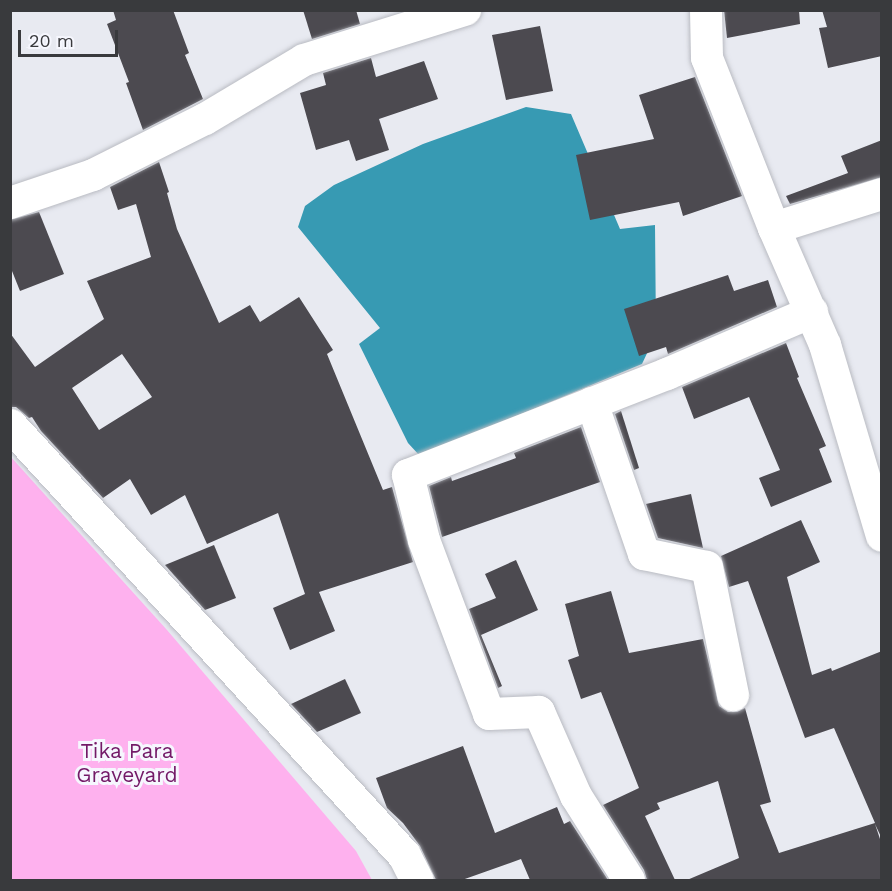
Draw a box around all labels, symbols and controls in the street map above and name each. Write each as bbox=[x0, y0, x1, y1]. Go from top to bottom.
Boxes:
scale bar bbox=[21, 18, 122, 56]
text: 20 m bbox=[29, 30, 74, 51]
park label: Tika Para Graveyard bbox=[76, 738, 178, 788]

